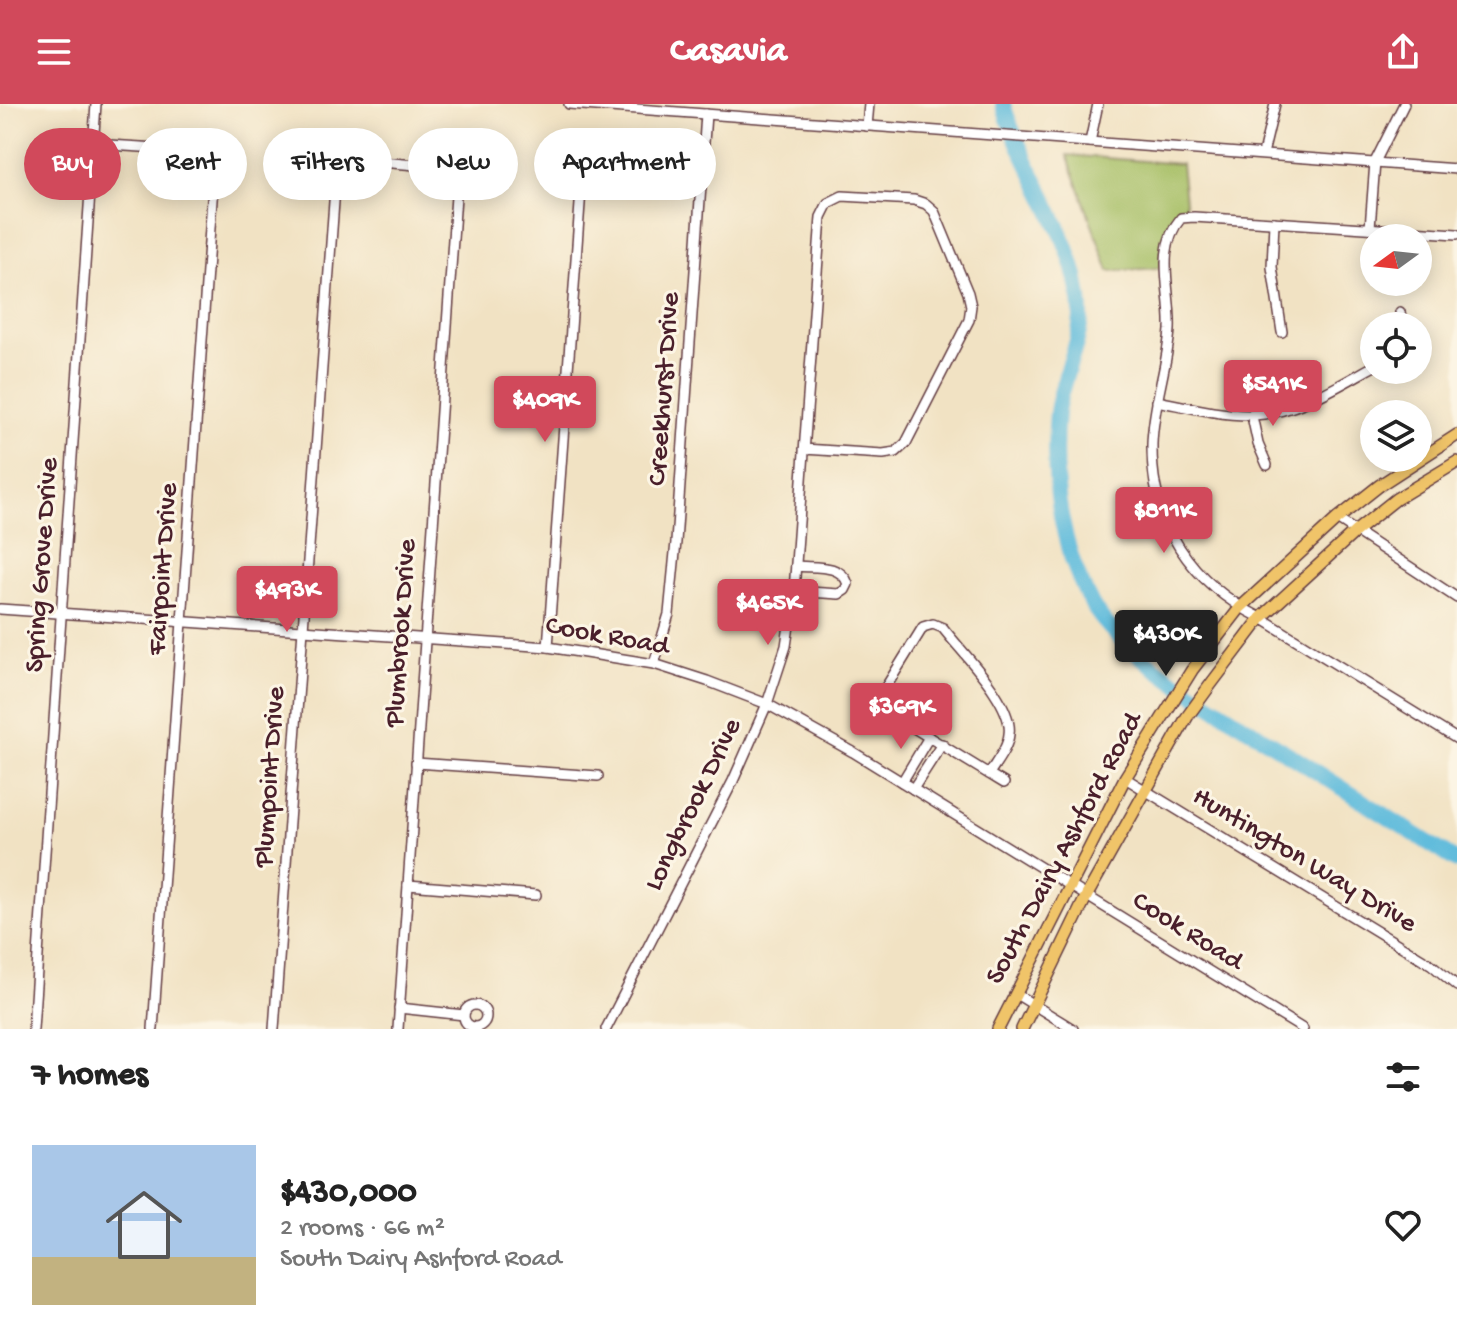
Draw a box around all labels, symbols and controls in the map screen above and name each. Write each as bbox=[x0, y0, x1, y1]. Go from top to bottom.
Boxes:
icon: menu bbox=[32, 30, 76, 74]
icon: share bbox=[1381, 30, 1425, 74]
text: Casavia bbox=[670, 31, 787, 74]
chip: Buy bbox=[24, 128, 121, 200]
chip: Rent bbox=[137, 128, 247, 200]
chip: Filters bbox=[263, 128, 392, 200]
chip: New bbox=[408, 128, 518, 200]
chip: Apartment bbox=[534, 128, 716, 200]
north arrow bbox=[1360, 224, 1432, 296]
map controls bbox=[1360, 224, 1432, 472]
street label: Creekhurst Drive bbox=[642, 291, 688, 487]
button: locate bbox=[1360, 312, 1432, 384]
pin: $541K bbox=[1217, 360, 1329, 428]
text: $541K bbox=[1242, 370, 1304, 401]
pin: $409K bbox=[489, 376, 601, 444]
text: $409K bbox=[512, 386, 578, 417]
button: layers bbox=[1360, 400, 1432, 472]
street label: Spring Grove Drive bbox=[19, 456, 67, 673]
street label: Fairpoint Drive bbox=[141, 481, 187, 657]
pin: $811K bbox=[1108, 487, 1220, 555]
text: $811K bbox=[1133, 497, 1195, 528]
street label: Plumbrook Drive bbox=[379, 537, 425, 729]
pin: $493K bbox=[231, 566, 343, 634]
text: $493K bbox=[255, 576, 319, 607]
pin: $465K bbox=[712, 579, 824, 647]
text: $465K bbox=[735, 589, 801, 620]
street label: Cook Road bbox=[543, 610, 674, 665]
pin: $430K bbox=[1110, 610, 1222, 678]
text: $430K bbox=[1133, 620, 1199, 651]
pin: $369K bbox=[845, 683, 957, 751]
street label: Plumpoint Drive bbox=[248, 685, 294, 870]
text: $369K bbox=[868, 693, 934, 724]
street label: South Dairy Ashford Road bbox=[979, 705, 1152, 991]
street label: Longbrook Drive bbox=[638, 713, 750, 897]
street label: Huntington Way Drive bbox=[1186, 781, 1423, 941]
street label: Cook Road bbox=[1125, 885, 1251, 980]
icon: filters bbox=[1381, 1055, 1425, 1099]
text: 7 homes bbox=[32, 1057, 148, 1097]
text: $430,000 bbox=[280, 1174, 417, 1214]
icon: home bbox=[96, 1177, 192, 1273]
icon: heart bbox=[1381, 1203, 1425, 1247]
text: 2 rooms · 66 m² bbox=[280, 1214, 445, 1245]
text: South Dairy Ashford Road bbox=[280, 1245, 561, 1276]

